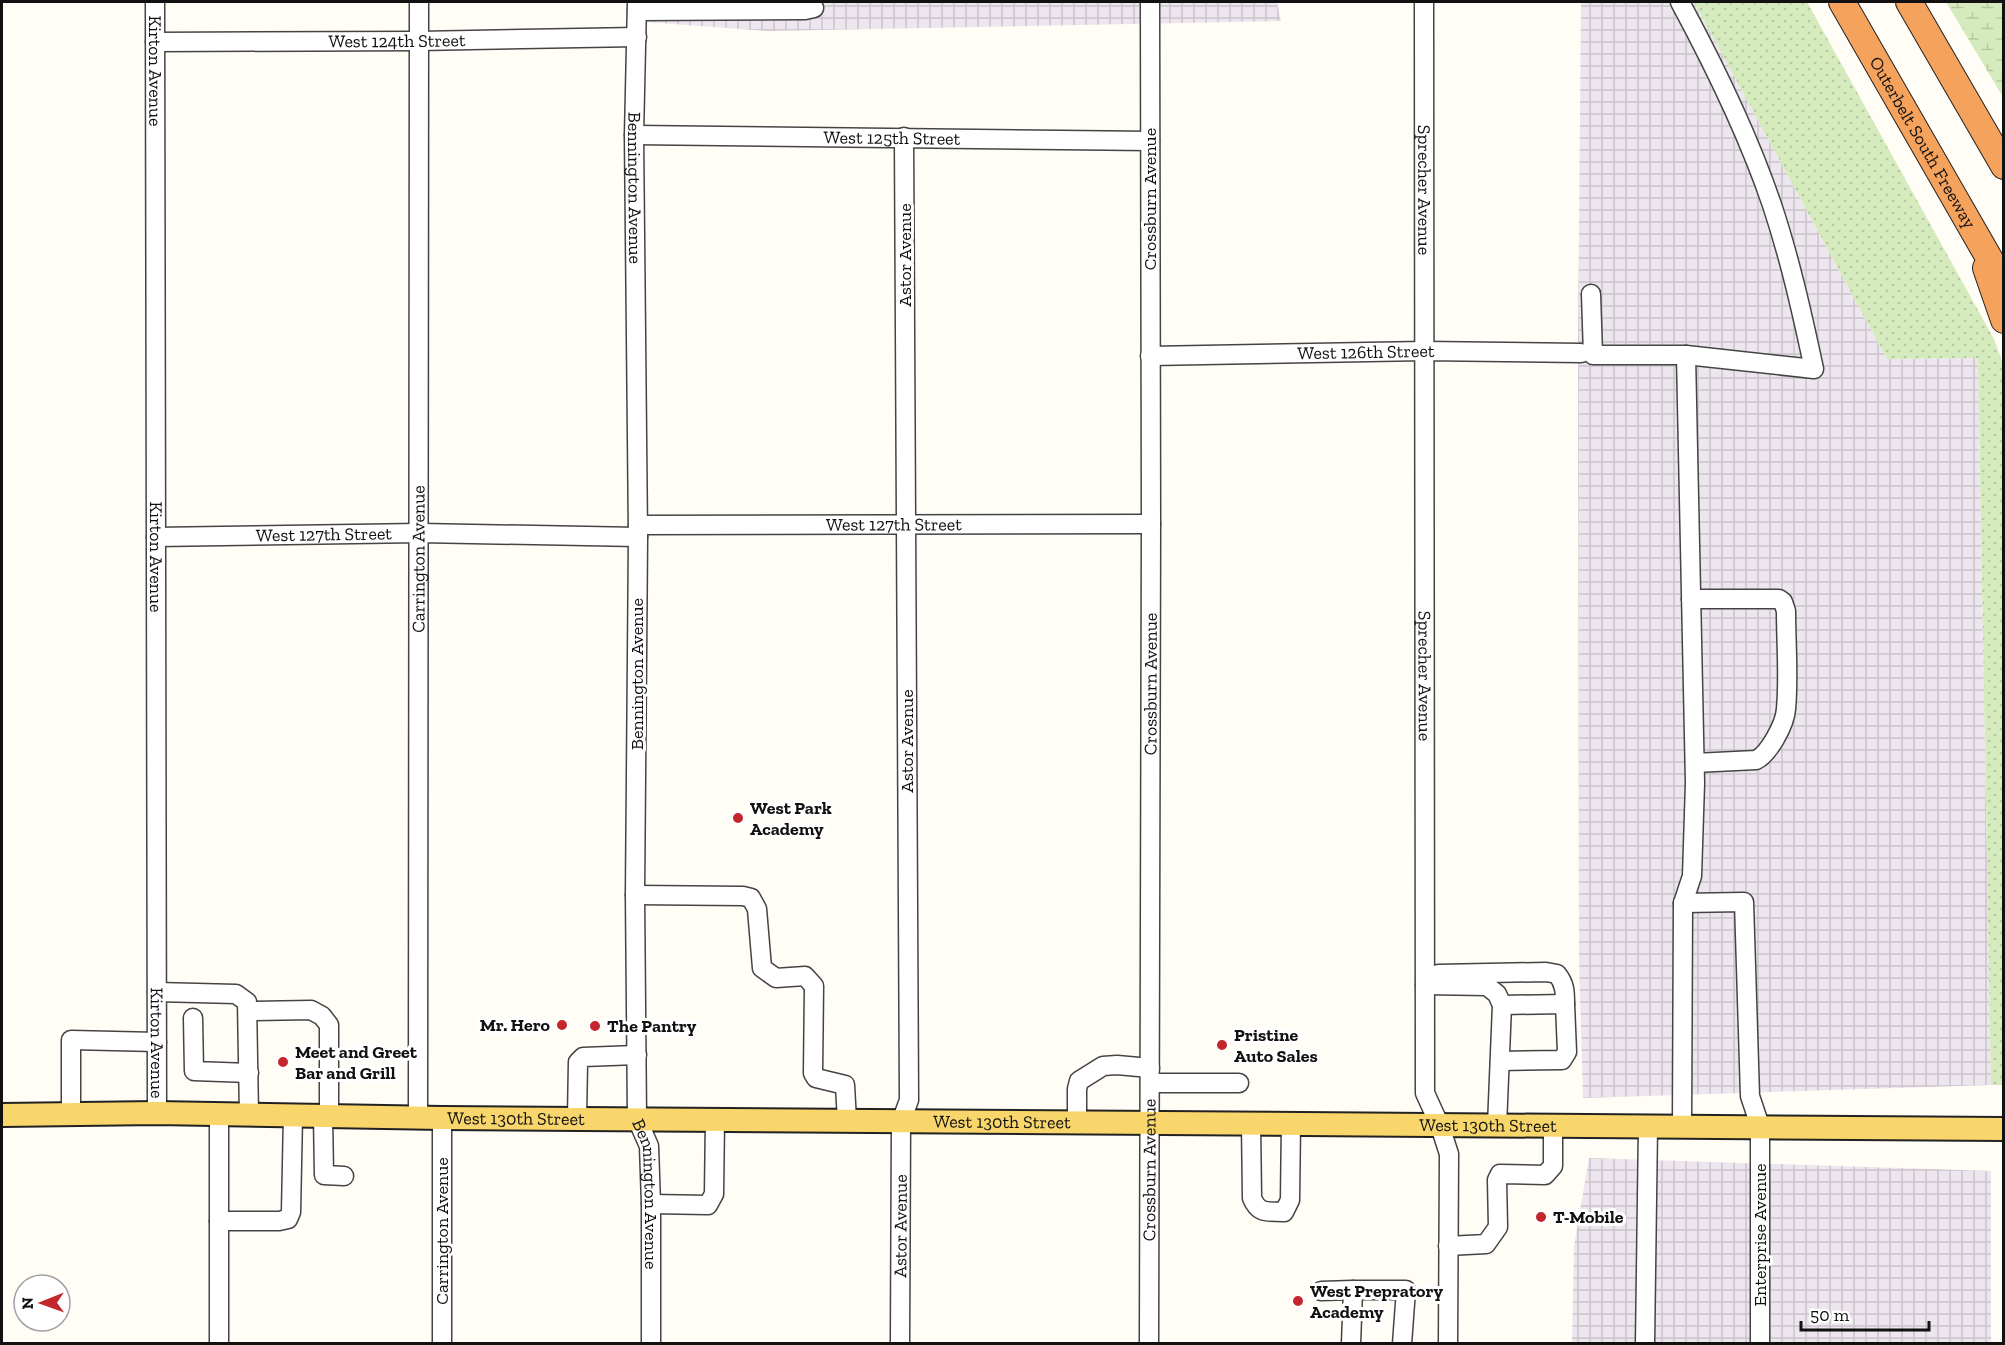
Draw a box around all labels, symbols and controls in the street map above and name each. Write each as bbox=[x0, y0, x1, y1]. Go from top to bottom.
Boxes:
street label: Kirton Avenue bbox=[144, 15, 166, 127]
street label: West 124th Street bbox=[328, 29, 466, 52]
street label: Outerbelt South Freeway bbox=[1865, 52, 1981, 233]
street label: Bennington Avenue bbox=[623, 112, 646, 264]
street label: Sprecher Avenue bbox=[1413, 125, 1435, 255]
street label: West 125th Street bbox=[823, 126, 961, 150]
street label: Crossburn Avenue bbox=[1139, 128, 1161, 270]
street label: Astor Avenue bbox=[894, 203, 916, 307]
street label: West 126th Street bbox=[1297, 340, 1435, 364]
street label: Carrington Avenue bbox=[407, 485, 430, 633]
street label: Kirton Avenue bbox=[145, 501, 167, 613]
street label: West 127th Street bbox=[826, 513, 962, 536]
street label: West 127th Street bbox=[256, 522, 392, 546]
street label: Bennington Avenue bbox=[626, 598, 648, 750]
street label: Sprecher Avenue bbox=[1414, 611, 1436, 741]
street label: Crossburn Avenue bbox=[1139, 613, 1162, 755]
street label: Astor Avenue bbox=[896, 689, 918, 793]
place label: West Park Academy bbox=[750, 797, 832, 840]
marker: West Park Academy bbox=[731, 811, 745, 825]
street label: Kirton Avenue bbox=[146, 987, 168, 1099]
place label: Mr. Hero bbox=[480, 1014, 551, 1036]
place label: The Pantry bbox=[607, 1015, 697, 1037]
marker: Mr. Hero bbox=[555, 1018, 569, 1032]
marker: The Pantry bbox=[588, 1019, 602, 1033]
place label: Pristine Auto Sales bbox=[1234, 1024, 1318, 1067]
marker: Pristine Auto Sales bbox=[1215, 1038, 1229, 1052]
place label: Meet and Greet Bar and Grill bbox=[295, 1041, 418, 1084]
marker: Meet and Greet Bar and Grill bbox=[276, 1055, 290, 1069]
street label: Crossburn Avenue bbox=[1138, 1099, 1161, 1241]
street label: West 130th Street bbox=[447, 1107, 585, 1130]
street label: West 130th Street bbox=[933, 1110, 1071, 1133]
street label: West 130th Street bbox=[1419, 1114, 1557, 1137]
street label: Bennington Avenue bbox=[627, 1115, 662, 1269]
street label: Carrington Avenue bbox=[431, 1157, 453, 1305]
street label: Enterprise Avenue bbox=[1749, 1163, 1771, 1307]
street label: Astor Avenue bbox=[889, 1174, 912, 1278]
place label: T-Mobile bbox=[1553, 1206, 1624, 1228]
marker: T-Mobile bbox=[1534, 1210, 1548, 1224]
north arrow bbox=[12, 1273, 72, 1333]
place label: West Prepratory Academy bbox=[1310, 1280, 1443, 1323]
marker: West Prepratory Academy bbox=[1291, 1294, 1305, 1308]
scale bar bbox=[1801, 1294, 1928, 1332]
text: N bbox=[18, 1297, 37, 1310]
text: 50 m bbox=[1810, 1304, 1850, 1326]

